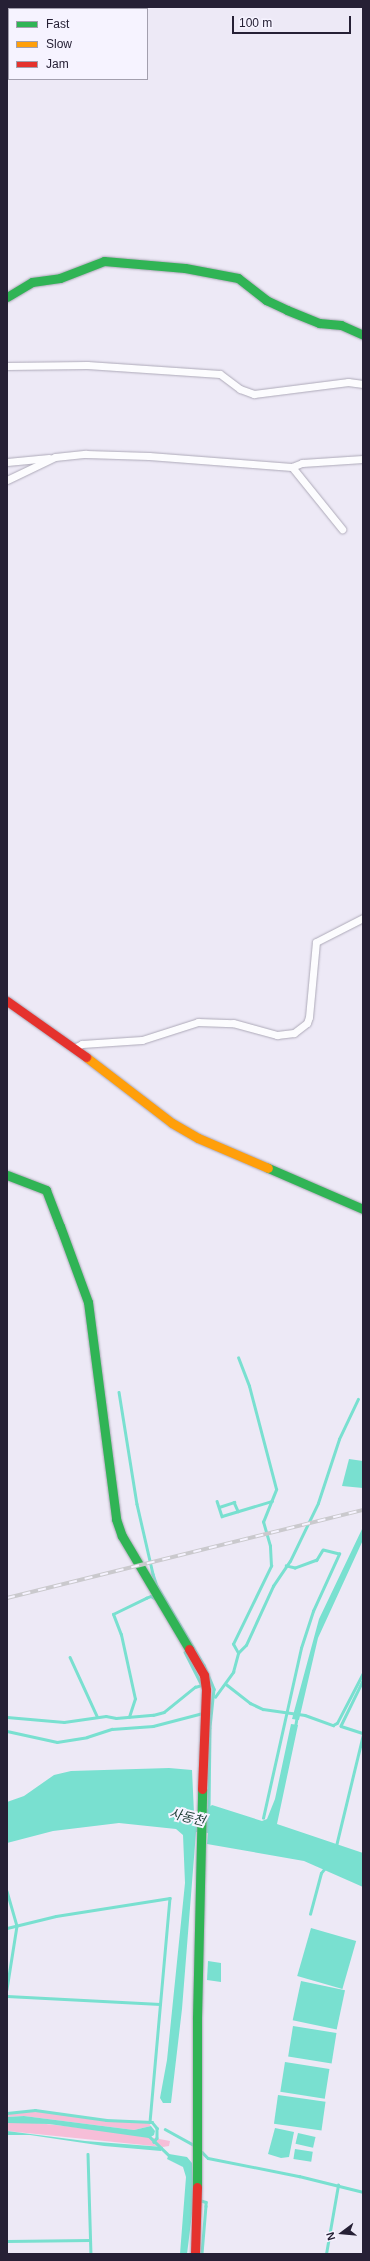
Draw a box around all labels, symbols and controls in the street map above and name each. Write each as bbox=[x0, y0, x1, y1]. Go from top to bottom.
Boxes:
legend bbox=[8, 8, 148, 80]
scale bar bbox=[234, 8, 353, 34]
text: 100 m bbox=[239, 16, 272, 30]
text: Fast bbox=[46, 17, 69, 31]
text: Slow bbox=[46, 37, 72, 51]
text: Jam bbox=[46, 57, 69, 71]
water label: 사동천 bbox=[168, 1806, 206, 1830]
north arrow bbox=[322, 2213, 362, 2253]
text: N bbox=[324, 2231, 337, 2242]

